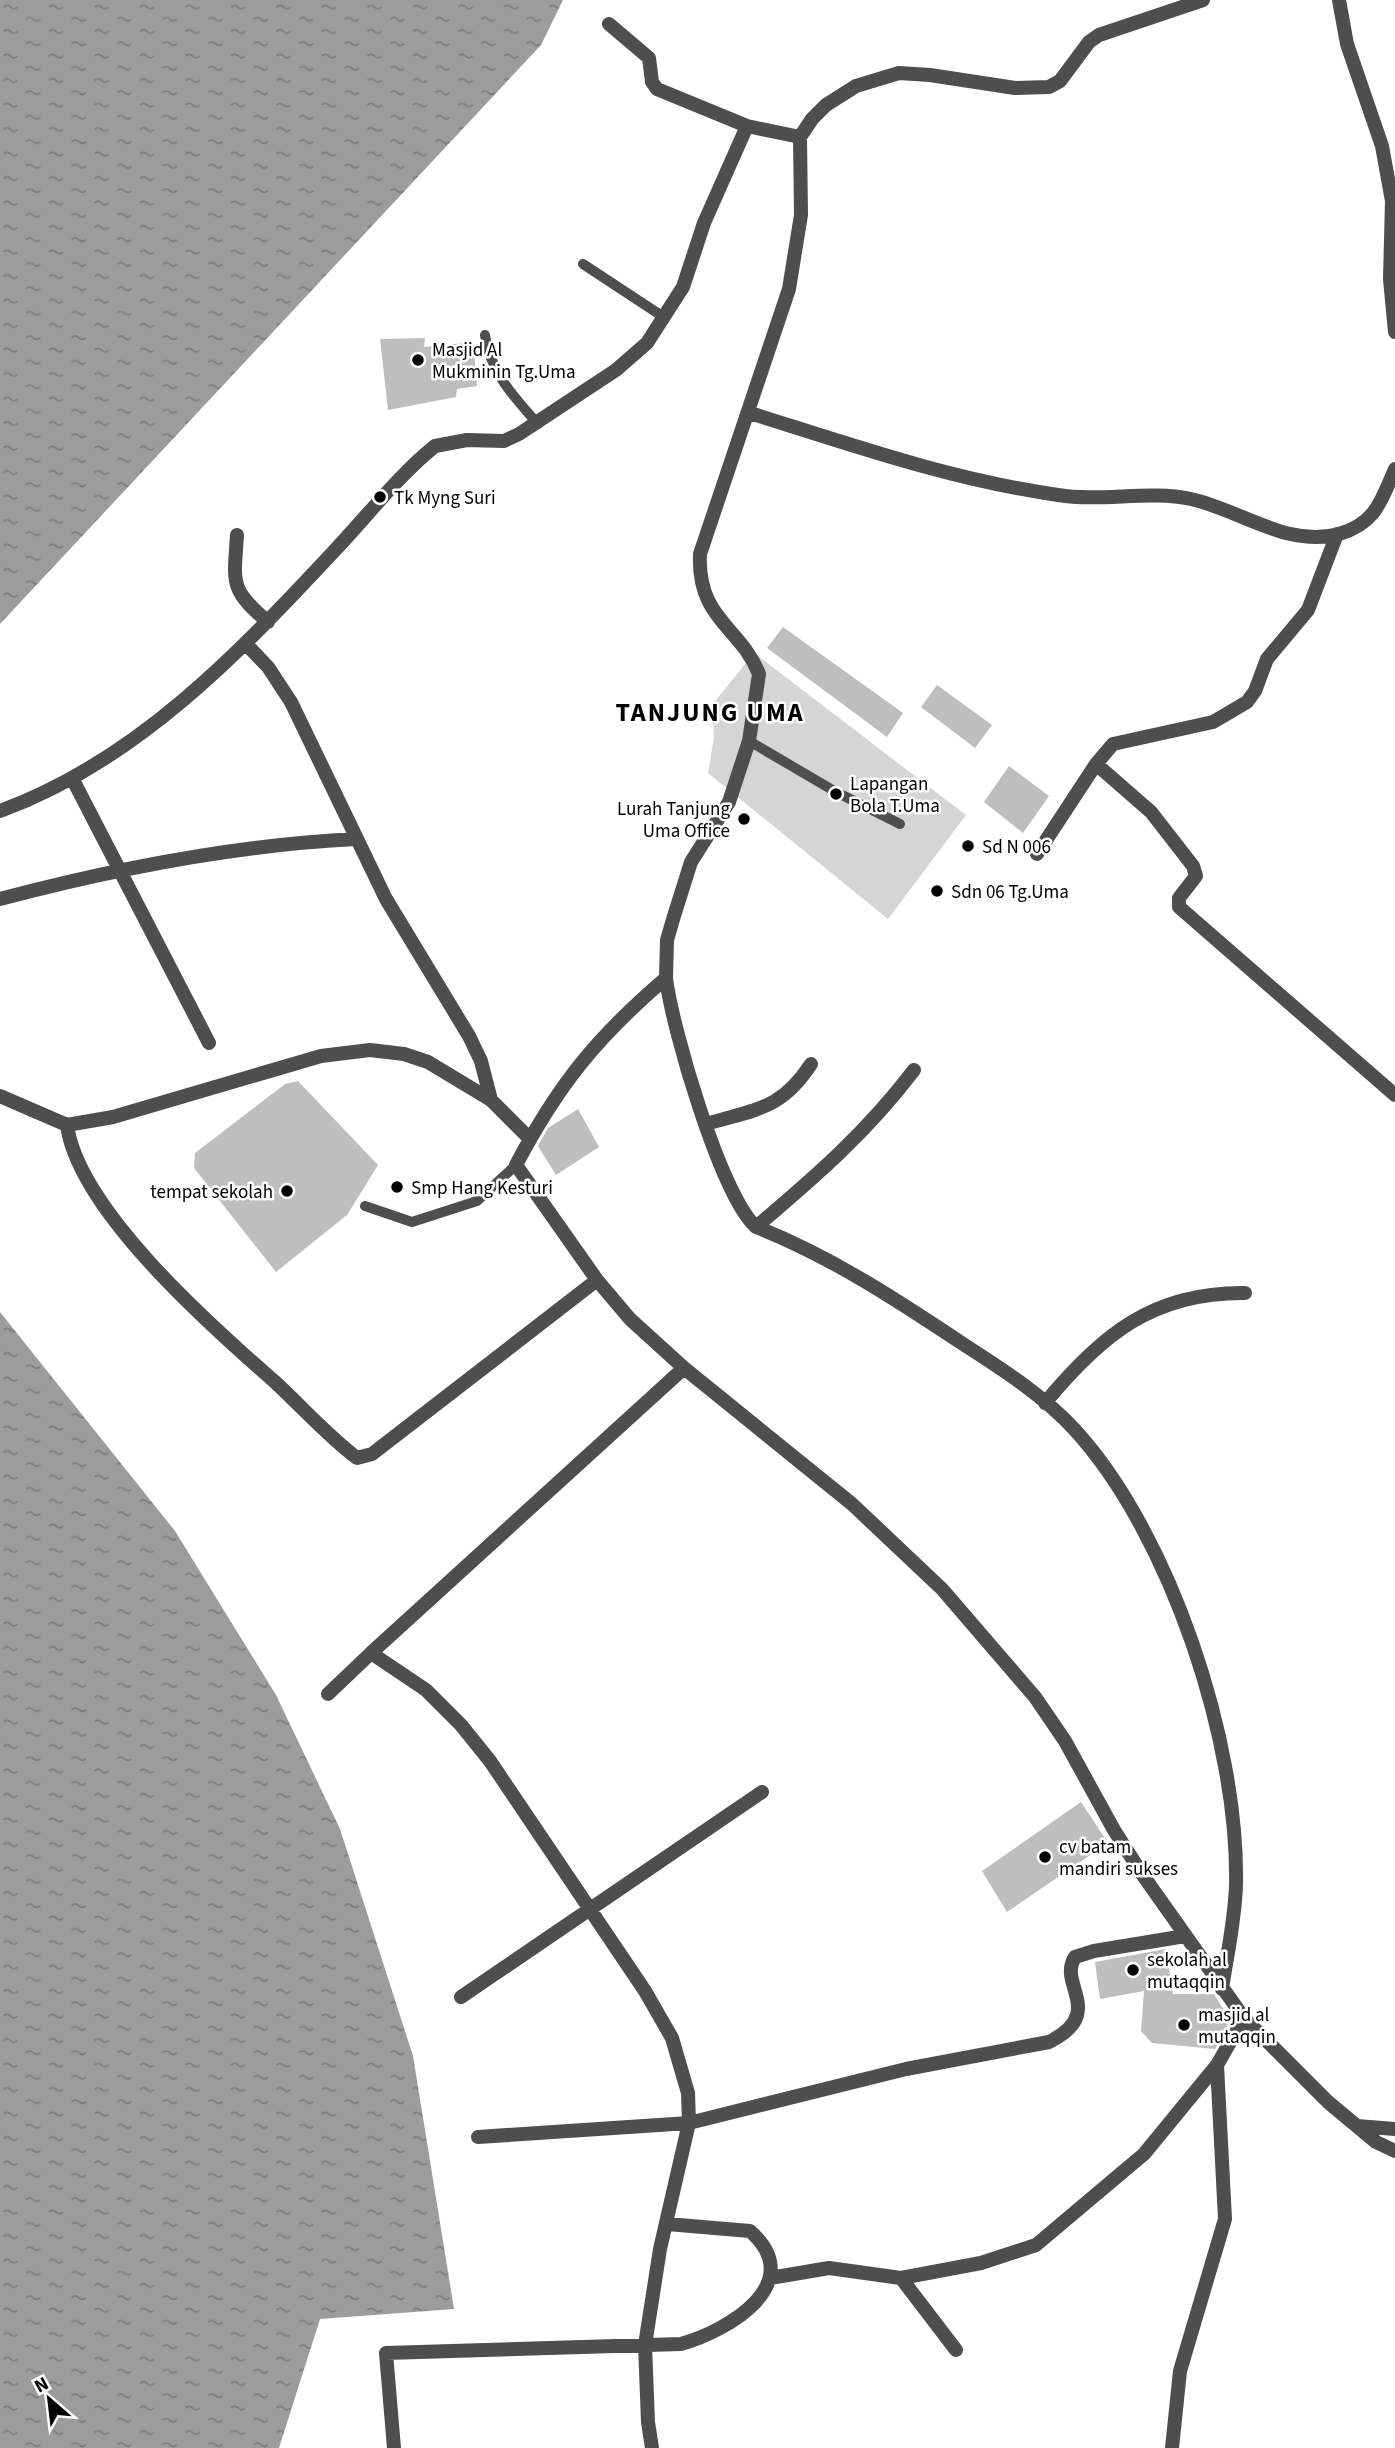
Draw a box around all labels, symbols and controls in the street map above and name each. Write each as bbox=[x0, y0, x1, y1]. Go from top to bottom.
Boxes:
place label: Masjid Al Mukminin Tg.Uma bbox=[432, 337, 576, 386]
marker: Masjid Al Mukminin Tg.Uma bbox=[410, 352, 426, 368]
place label: Tk Myng Suri bbox=[394, 485, 496, 512]
marker: Tk Myng Suri bbox=[372, 489, 388, 505]
district label: TANJUNG UMA bbox=[615, 694, 805, 731]
place label: Lapangan Bola T.Uma bbox=[850, 771, 940, 820]
marker: Lapangan Bola T.Uma bbox=[828, 786, 844, 802]
place label: Lurah Tanjung Uma Office bbox=[617, 796, 730, 845]
marker: Lurah Tanjung Uma Office bbox=[736, 811, 752, 827]
place label: Sd N 006 bbox=[982, 834, 1051, 861]
marker: Sd N 006 bbox=[960, 838, 976, 854]
place label: Sdn 06 Tg.Uma bbox=[951, 879, 1069, 906]
marker: Sdn 06 Tg.Uma bbox=[929, 883, 945, 899]
place label: Smp Hang Kesturi bbox=[411, 1175, 553, 1202]
place label: tempat sekolah bbox=[150, 1179, 273, 1206]
marker: Smp Hang Kesturi bbox=[389, 1179, 405, 1195]
marker: tempat sekolah bbox=[279, 1183, 295, 1199]
place label: cv batam mandiri sukses bbox=[1059, 1834, 1178, 1883]
marker: cv batam mandiri sukses bbox=[1037, 1849, 1053, 1865]
place label: sekolah al mutaqqin bbox=[1147, 1947, 1227, 1996]
marker: sekolah al mutaqqin bbox=[1125, 1962, 1141, 1978]
place label: masjid al mutaqqin bbox=[1198, 2002, 1276, 2051]
marker: masjid al mutaqqin bbox=[1176, 2017, 1192, 2033]
north arrow bbox=[14, 2364, 84, 2434]
text: N bbox=[30, 2370, 54, 2400]

